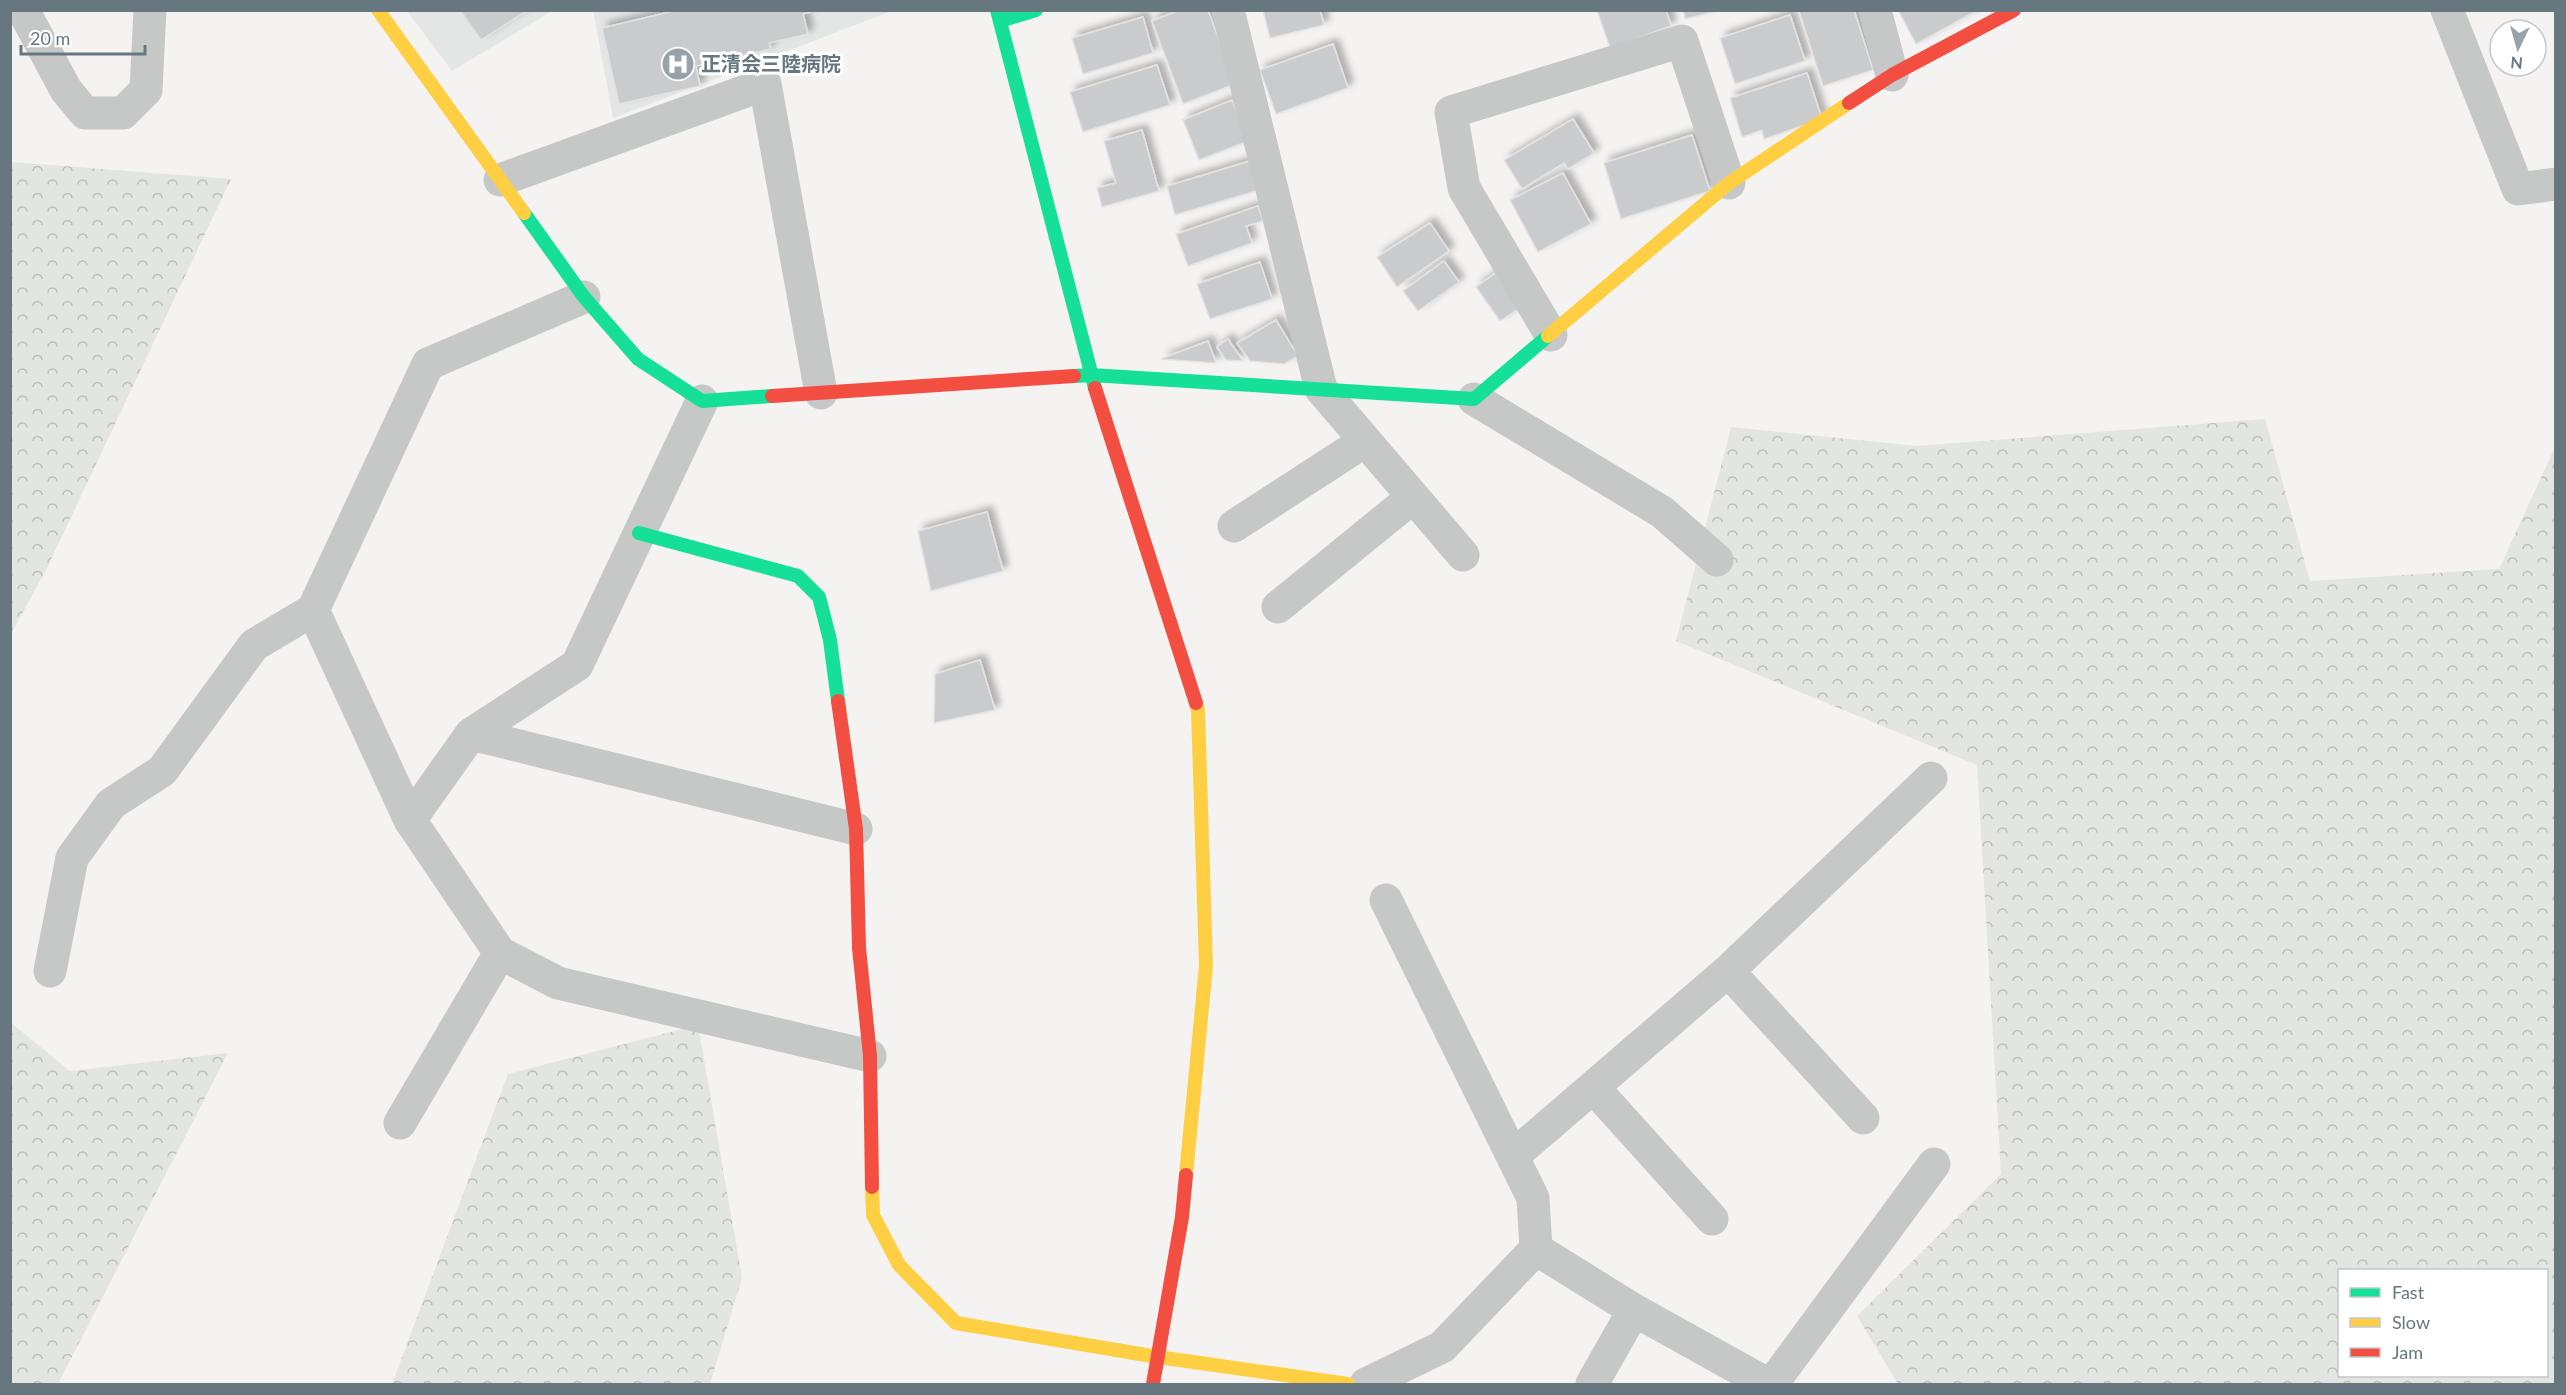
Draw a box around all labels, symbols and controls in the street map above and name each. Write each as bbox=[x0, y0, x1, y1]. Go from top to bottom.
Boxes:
scale bar bbox=[21, 18, 146, 56]
north arrow bbox=[2488, 18, 2548, 78]
text: 20 m bbox=[30, 27, 70, 49]
hospital icon: 正清会三陸病院 bbox=[660, 46, 696, 82]
place label: 正清会三陸病院 bbox=[701, 51, 841, 75]
text: N bbox=[2510, 53, 2524, 73]
legend bbox=[2338, 1269, 2548, 1377]
text: Fast bbox=[2392, 1281, 2425, 1303]
text: Slow bbox=[2392, 1311, 2430, 1333]
text: Jam bbox=[2392, 1341, 2423, 1363]

